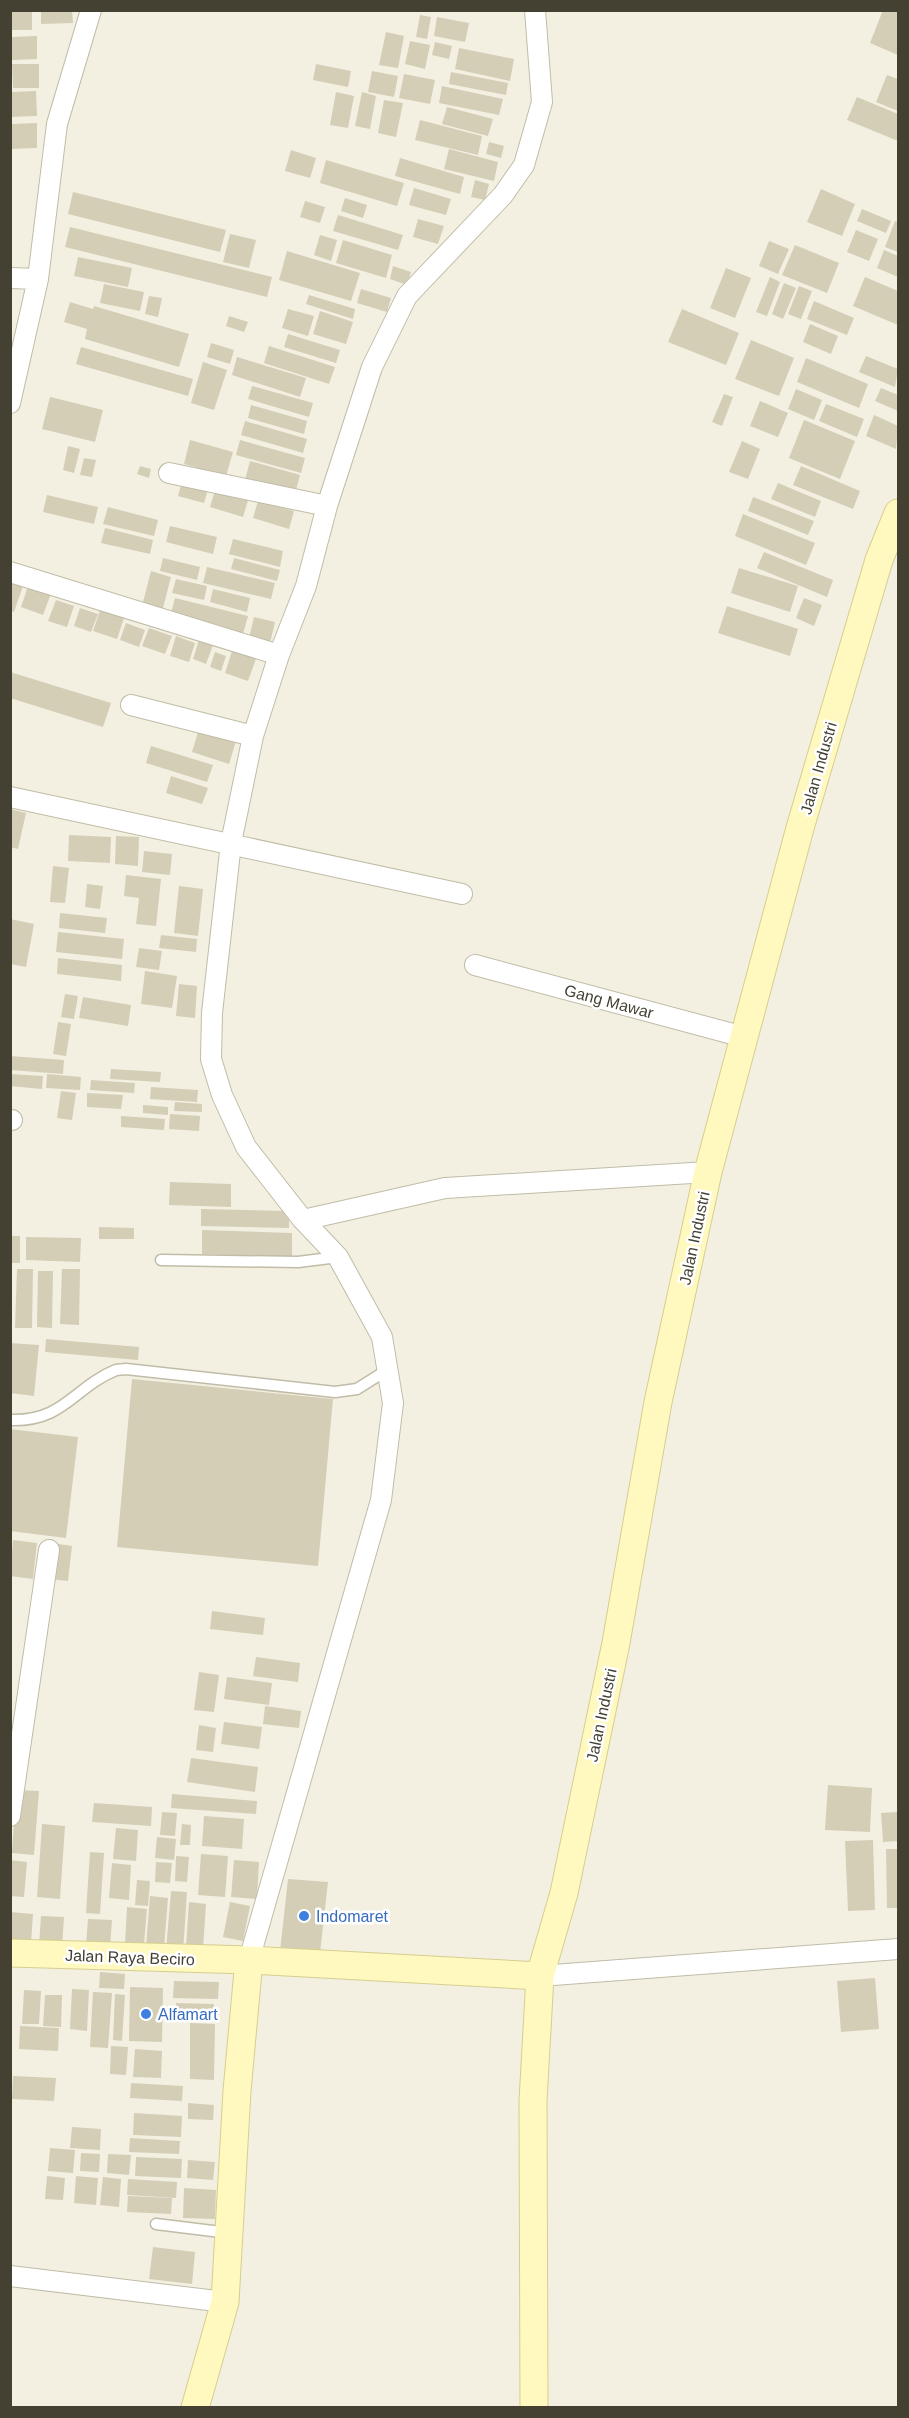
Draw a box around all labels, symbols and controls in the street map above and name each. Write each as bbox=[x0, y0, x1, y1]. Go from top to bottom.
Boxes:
street label: Jalan Industri bbox=[797, 720, 840, 816]
street label: Gang Mawar bbox=[562, 981, 656, 1022]
street label: Jalan Industri bbox=[676, 1190, 713, 1286]
street label: Jalan Industri bbox=[583, 1667, 620, 1763]
place label: Indomaret bbox=[316, 1908, 389, 1925]
marker: Indomaret bbox=[297, 1909, 311, 1923]
street label: Jalan Raya Beciro bbox=[65, 1947, 195, 1968]
place label: Alfamart bbox=[158, 2006, 218, 2023]
marker: Alfamart bbox=[139, 2007, 153, 2021]

